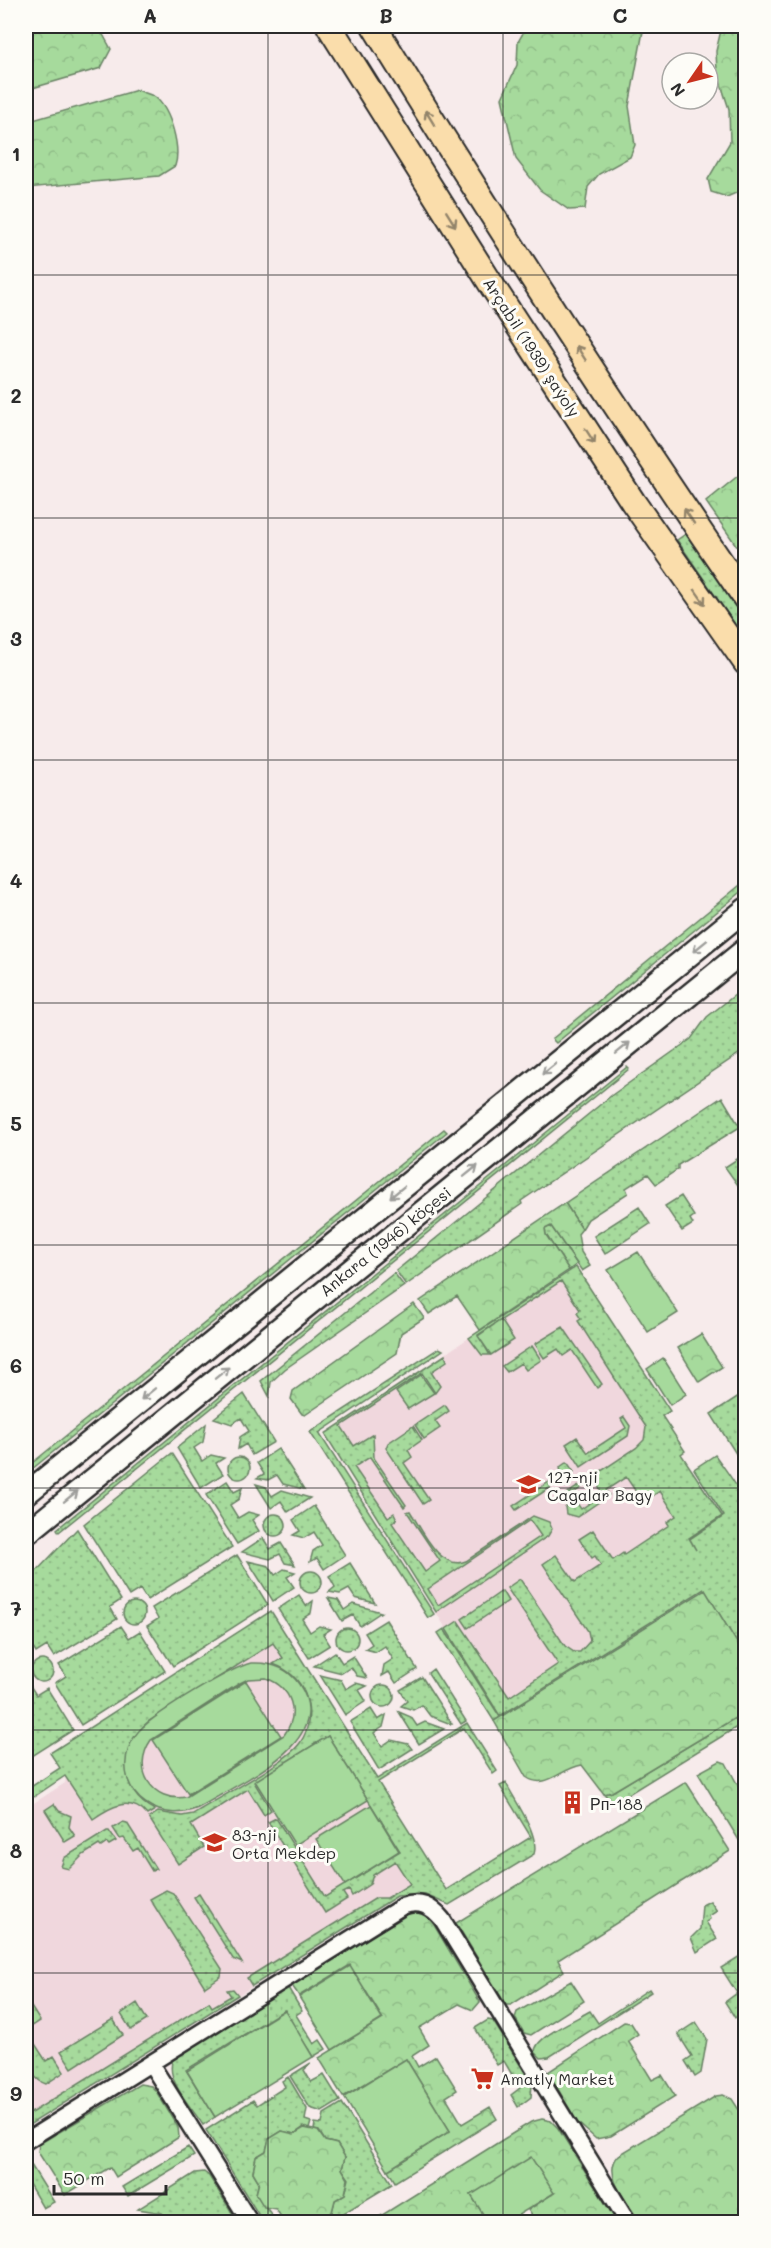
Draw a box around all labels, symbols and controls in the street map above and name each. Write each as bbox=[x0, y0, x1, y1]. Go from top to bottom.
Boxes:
text: A bbox=[143, 2, 157, 28]
text: B bbox=[379, 2, 393, 28]
text: C bbox=[613, 2, 628, 28]
north arrow bbox=[660, 51, 720, 111]
text: N bbox=[665, 79, 689, 101]
one-way arrow bbox=[424, 110, 436, 127]
text: 1 bbox=[12, 140, 20, 166]
one-way arrow bbox=[445, 210, 457, 227]
street label: Arçabil (1939) şaýoly bbox=[479, 273, 585, 421]
one-way arrow bbox=[574, 345, 586, 362]
text: 2 bbox=[10, 382, 22, 408]
one-way arrow bbox=[584, 428, 596, 444]
one-way arrow bbox=[683, 508, 695, 525]
one-way arrow bbox=[694, 589, 706, 605]
text: 3 bbox=[10, 625, 22, 651]
text: 4 bbox=[10, 867, 23, 893]
one-way arrow bbox=[692, 940, 708, 953]
one-way arrow bbox=[614, 1042, 630, 1055]
one-way arrow bbox=[542, 1062, 557, 1076]
text: 5 bbox=[10, 1110, 22, 1136]
one-way arrow bbox=[463, 1164, 478, 1178]
street label: Ankara (1946) köçesi bbox=[315, 1182, 455, 1300]
one-way arrow bbox=[390, 1185, 405, 1199]
text: 6 bbox=[10, 1352, 22, 1378]
one-way arrow bbox=[214, 1367, 230, 1380]
one-way arrow bbox=[140, 1388, 156, 1401]
place label: 127-nji Cagalar Bagy bbox=[547, 1466, 652, 1505]
school or university icon: 127-nji Cagalar Bagy bbox=[516, 1472, 542, 1498]
one-way arrow bbox=[63, 1490, 79, 1503]
text: 7 bbox=[10, 1595, 22, 1621]
building icon: Рп-188 bbox=[559, 1790, 585, 1816]
place label: Рп-188 bbox=[590, 1793, 643, 1814]
place label: 83-nji Orta Mekdep bbox=[232, 1824, 336, 1863]
school or university icon: 83-nji Orta Mekdep bbox=[201, 1830, 227, 1856]
text: 8 bbox=[10, 1837, 22, 1863]
supermarket icon: Amatly Market bbox=[469, 2065, 495, 2091]
place label: Amatly Market bbox=[500, 2068, 615, 2089]
text: 9 bbox=[10, 2080, 22, 2106]
scale bar bbox=[54, 2158, 166, 2196]
text: 50 m bbox=[63, 2166, 105, 2190]

